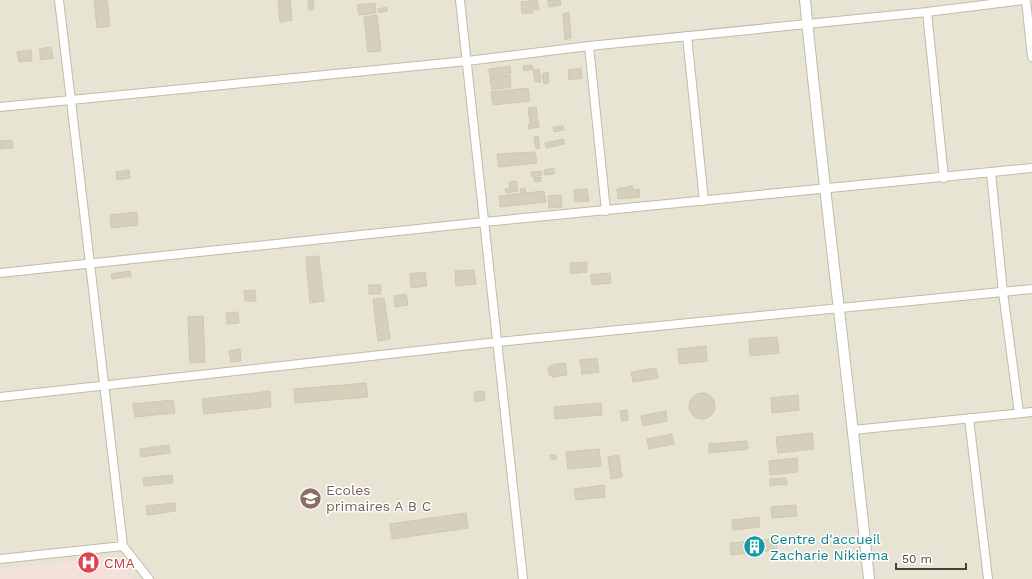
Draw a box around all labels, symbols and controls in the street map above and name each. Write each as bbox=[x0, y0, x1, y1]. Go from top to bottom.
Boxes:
place label: Ecoles primaires A B C bbox=[326, 482, 431, 514]
school or university icon: Ecoles primaires A B C bbox=[297, 485, 323, 511]
place label: Centre d'accueil Zacharie Nikiema bbox=[770, 531, 889, 563]
building icon: Centre d'accueil Zacharie Nikiema bbox=[741, 534, 767, 560]
scale bar bbox=[896, 545, 966, 571]
hospital icon: CMA bbox=[75, 550, 101, 576]
text: 50 m bbox=[902, 552, 932, 566]
place label: CMA bbox=[104, 555, 135, 571]

